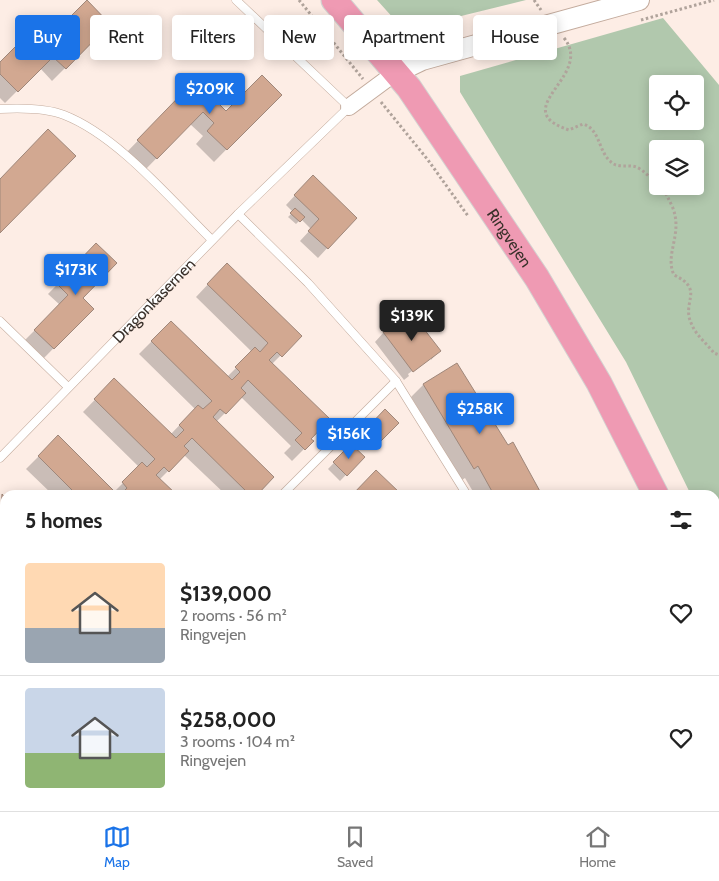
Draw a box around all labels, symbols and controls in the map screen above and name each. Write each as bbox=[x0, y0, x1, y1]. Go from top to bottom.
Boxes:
chip: Buy bbox=[15, 15, 80, 60]
chip: Rent bbox=[90, 15, 162, 60]
chip: Filters bbox=[172, 15, 254, 60]
chip: New bbox=[264, 15, 334, 60]
chip: Apartment bbox=[344, 15, 463, 60]
chip: House bbox=[473, 15, 557, 60]
pin: $209K bbox=[175, 72, 245, 115]
map controls bbox=[649, 75, 704, 195]
button: locate bbox=[649, 75, 704, 130]
text: $209K bbox=[186, 79, 234, 98]
button: layers bbox=[649, 140, 704, 195]
street label: Ringvejen bbox=[483, 205, 536, 270]
pin: $173K bbox=[41, 254, 111, 296]
street label: Dragonkasernen bbox=[108, 254, 199, 347]
text: $173K bbox=[55, 260, 97, 279]
pin: $139K bbox=[377, 300, 447, 342]
text: $139K bbox=[391, 306, 433, 325]
pin: $258K bbox=[445, 392, 515, 435]
text: $258K bbox=[457, 399, 503, 418]
pin: $156K bbox=[314, 418, 384, 460]
text: $156K bbox=[328, 424, 370, 443]
icon: filters bbox=[667, 506, 695, 534]
text: 5 homes bbox=[25, 508, 103, 533]
text: $139,000 bbox=[180, 581, 272, 606]
icon: home bbox=[65, 583, 125, 643]
icon: heart bbox=[667, 599, 695, 627]
text: 2 rooms · 56 m² bbox=[180, 606, 287, 625]
text: Ringvejen bbox=[180, 625, 246, 644]
text: $258,000 bbox=[180, 707, 276, 732]
icon: home bbox=[65, 708, 125, 768]
icon: heart bbox=[667, 724, 695, 752]
text: 3 rooms · 104 m² bbox=[180, 732, 295, 751]
text: Ringvejen bbox=[180, 751, 246, 770]
tab: Map bbox=[103, 823, 131, 871]
tab: Saved bbox=[337, 823, 373, 871]
tab: Home bbox=[579, 823, 616, 871]

